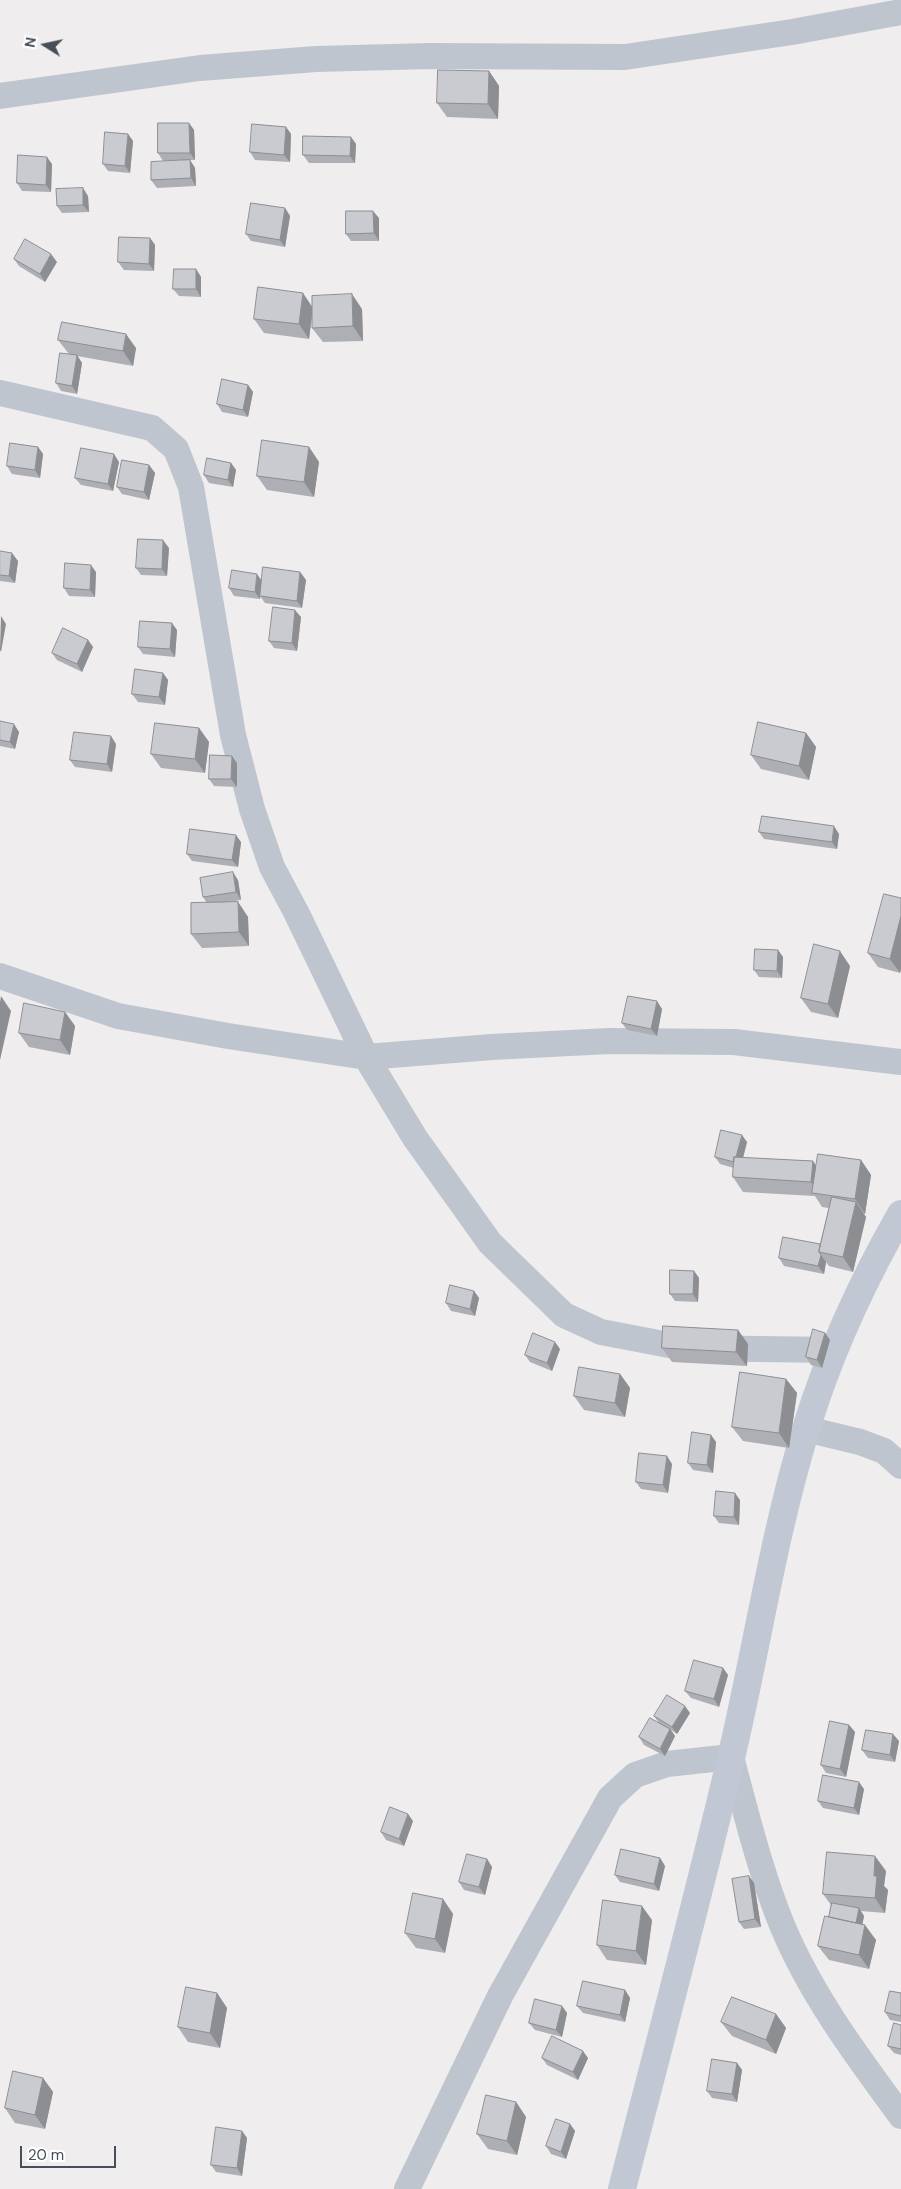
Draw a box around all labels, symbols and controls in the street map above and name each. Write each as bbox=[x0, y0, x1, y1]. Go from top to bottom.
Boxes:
north arrow bbox=[20, 20, 70, 70]
text: N bbox=[20, 36, 40, 49]
scale bar bbox=[22, 2136, 119, 2168]
text: 20 m bbox=[28, 2145, 64, 2165]

